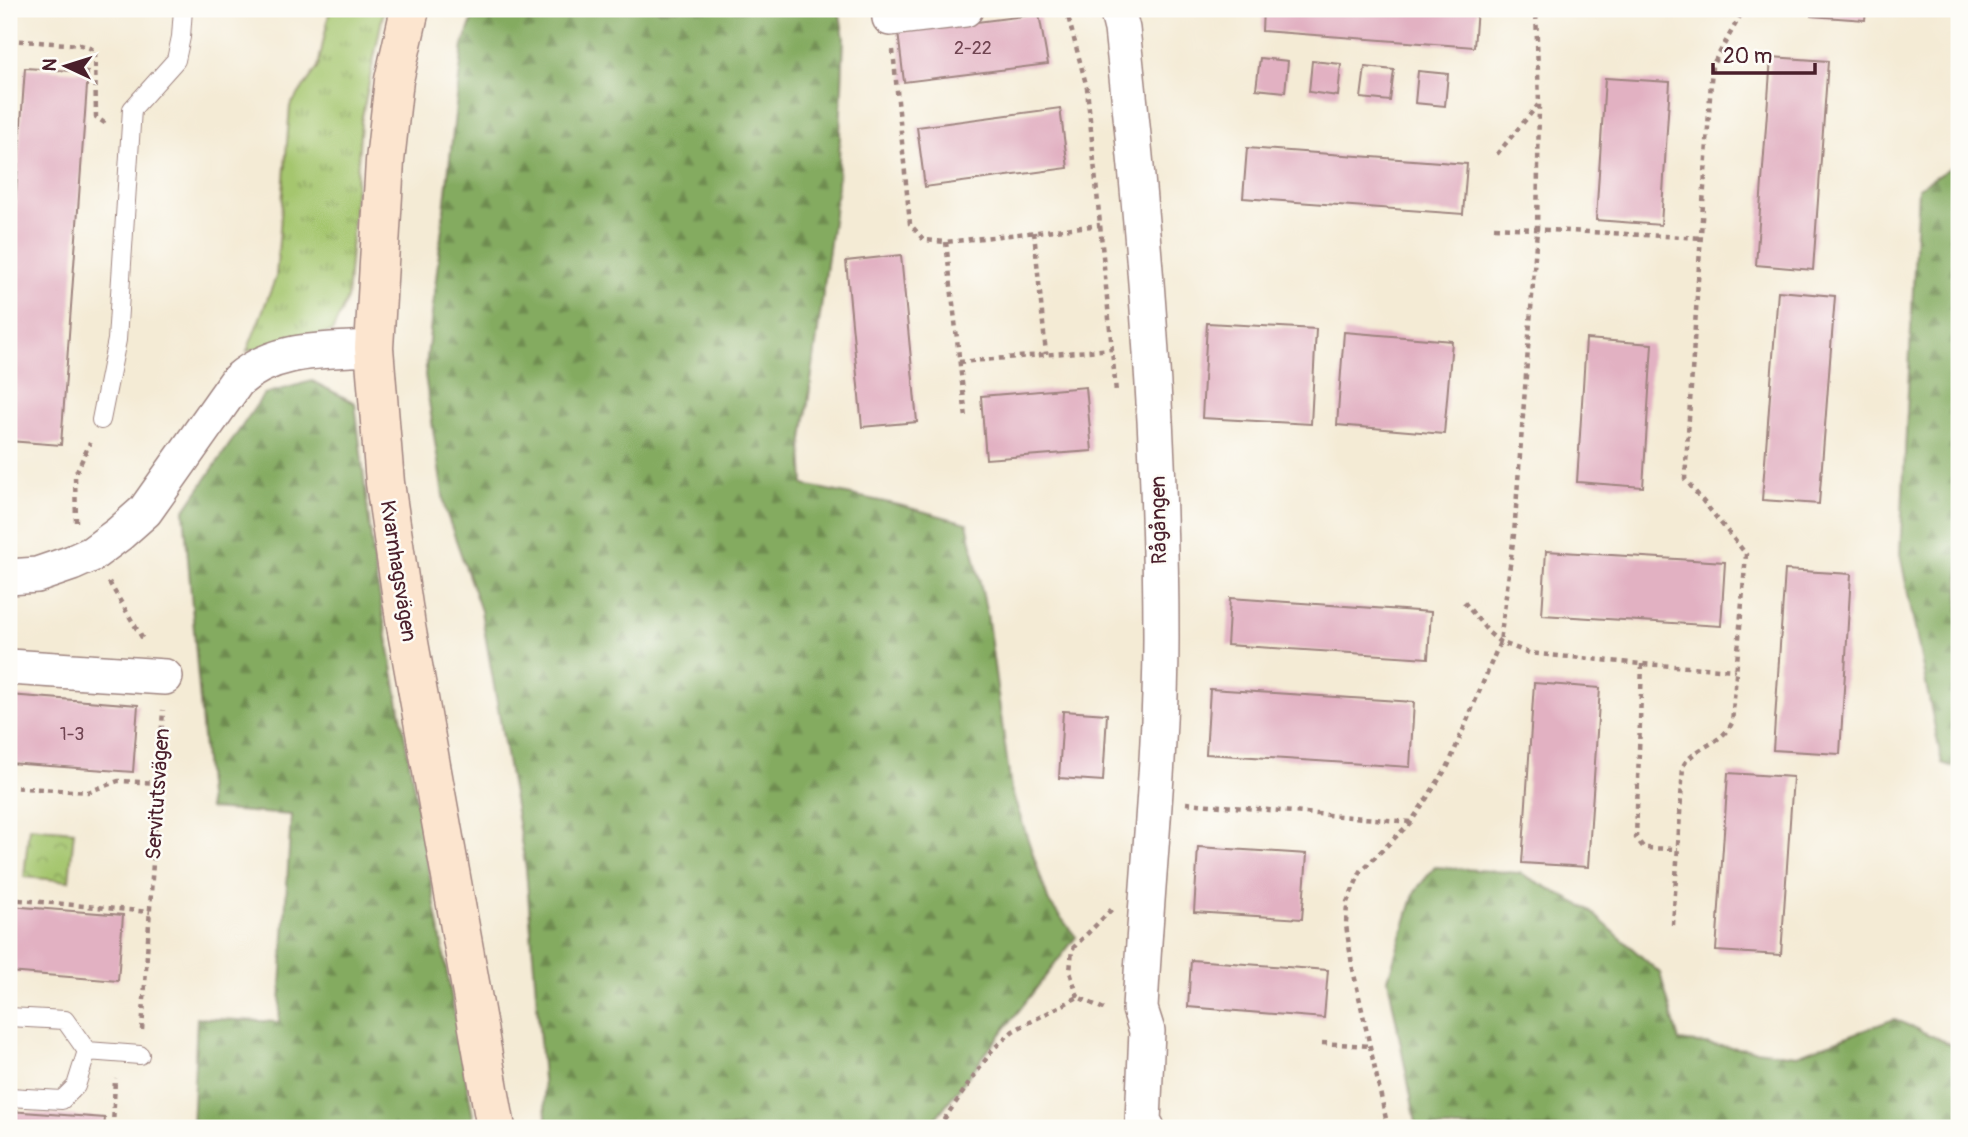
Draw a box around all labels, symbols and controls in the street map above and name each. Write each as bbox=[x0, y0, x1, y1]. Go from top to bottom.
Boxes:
north arrow bbox=[32, 32, 102, 102]
scale bar bbox=[1713, 32, 1814, 76]
house number: 2-22 bbox=[954, 37, 992, 60]
text: 20 m bbox=[1723, 43, 1772, 70]
text: N bbox=[38, 57, 62, 72]
street label: Rågången bbox=[1145, 475, 1173, 565]
street label: Kvarnhagsvägen bbox=[374, 498, 422, 644]
house number: 1-3 bbox=[60, 723, 84, 746]
street label: Servitutsvägen bbox=[140, 727, 176, 861]

